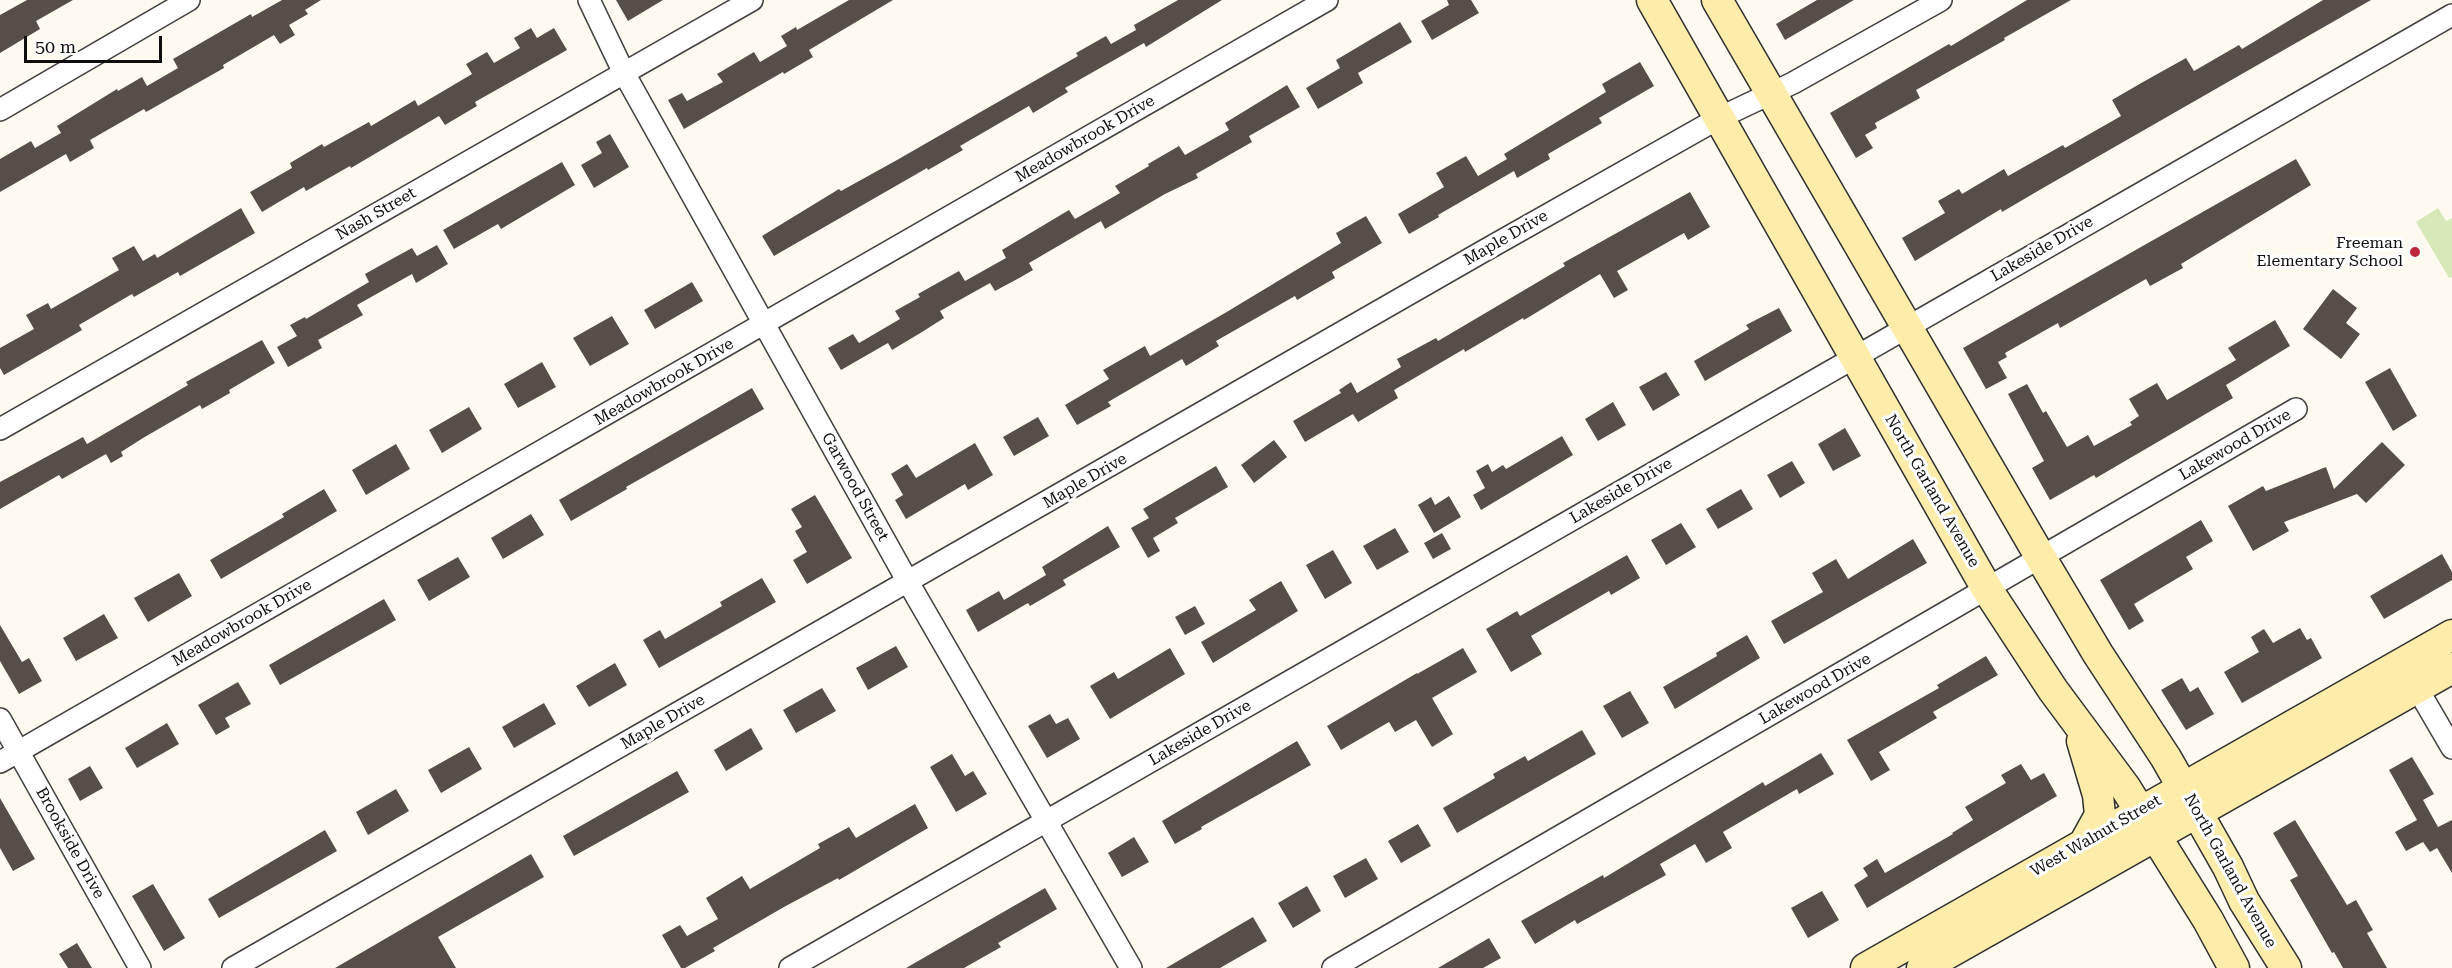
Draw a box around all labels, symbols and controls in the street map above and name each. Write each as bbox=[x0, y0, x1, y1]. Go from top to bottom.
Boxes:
scale bar bbox=[27, 24, 165, 62]
text: 50 m bbox=[35, 36, 76, 57]
street label: Meadowbrook Drive bbox=[1012, 91, 1158, 187]
street label: Nash Street bbox=[333, 183, 419, 245]
street label: Maple Drive bbox=[1461, 206, 1551, 270]
street label: Lakeside Drive bbox=[1988, 212, 2096, 286]
place label: Freeman Elementary School bbox=[2256, 233, 2403, 271]
marker: Freeman Elementary School bbox=[2408, 245, 2422, 259]
street label: Meadowbrook Drive bbox=[591, 334, 737, 430]
street label: Lakewood Drive bbox=[2176, 405, 2294, 485]
street label: North Garland Avenue bbox=[1880, 411, 1984, 571]
street label: Garwood Street bbox=[817, 429, 893, 545]
street label: Maple Drive bbox=[1040, 449, 1130, 513]
street label: Lakeside Drive bbox=[1567, 454, 1675, 528]
street label: Meadowbrook Drive bbox=[169, 575, 315, 671]
street label: Lakewood Drive bbox=[1756, 649, 1874, 729]
street label: Maple Drive bbox=[618, 690, 708, 754]
street label: Lakeside Drive bbox=[1146, 696, 1254, 770]
street label: Brookside Drive bbox=[31, 784, 109, 902]
street label: West Walnut Street bbox=[2027, 791, 2165, 881]
street label: North Garland Avenue bbox=[2180, 791, 2280, 951]

